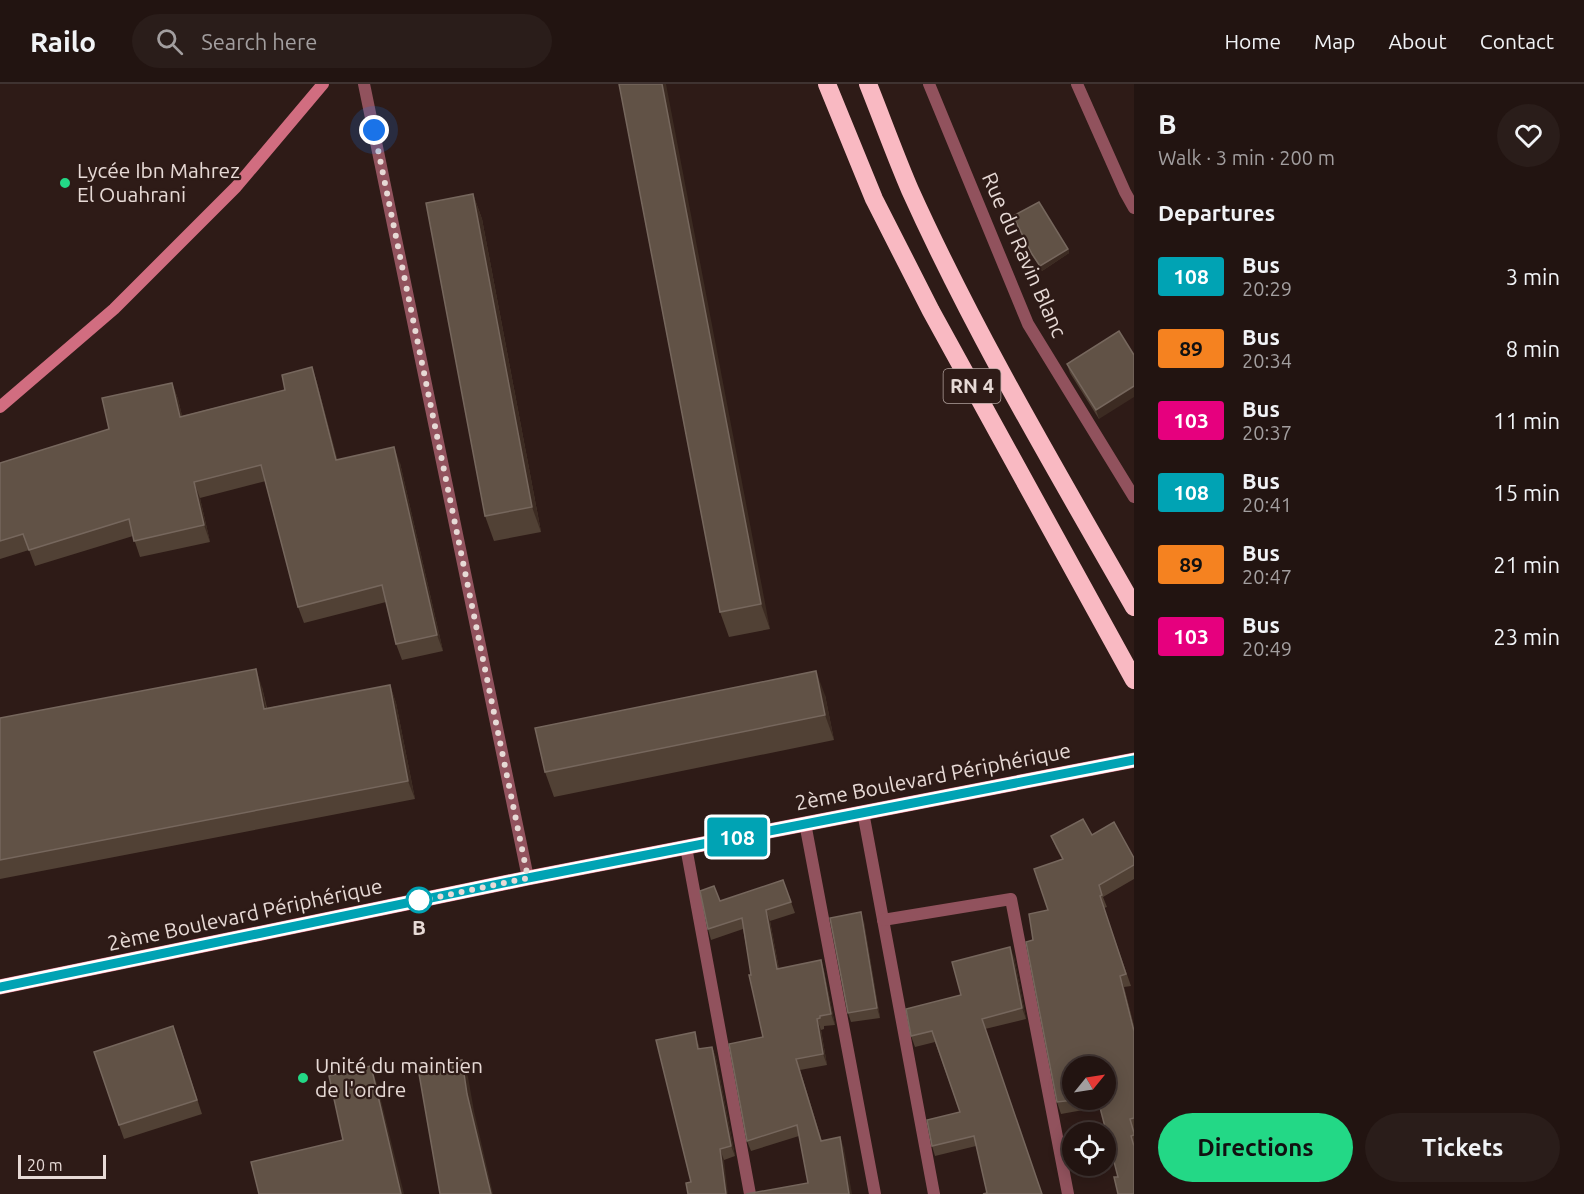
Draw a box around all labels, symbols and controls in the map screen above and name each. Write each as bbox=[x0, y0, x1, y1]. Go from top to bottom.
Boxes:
search box bbox=[132, 14, 552, 68]
icon: search bbox=[153, 25, 186, 58]
text: Railo bbox=[30, 26, 96, 57]
text: Search here bbox=[201, 29, 317, 54]
text: Home bbox=[1224, 29, 1281, 53]
text: Map bbox=[1314, 29, 1355, 53]
text: About bbox=[1388, 29, 1447, 53]
text: Contact bbox=[1480, 29, 1554, 53]
button: heart bbox=[1497, 104, 1560, 167]
text: B bbox=[1158, 108, 1177, 139]
your location bbox=[359, 115, 389, 145]
text: Walk · 3 min · 200 m bbox=[1158, 146, 1335, 169]
place label: Lycée Ibn Mahrez El Ouahrani bbox=[77, 158, 240, 206]
street label: Rue du Ravin Blanc bbox=[978, 168, 1072, 341]
marker: Lycée Ibn Mahrez El Ouahrani bbox=[58, 176, 72, 190]
text: Departures bbox=[1158, 200, 1275, 225]
text: Bus bbox=[1242, 252, 1280, 277]
text: 108 bbox=[1173, 264, 1209, 288]
text: 3 min bbox=[1506, 264, 1560, 289]
text: 20:29 bbox=[1242, 277, 1292, 300]
text: Bus bbox=[1242, 324, 1280, 349]
text: 89 bbox=[1179, 336, 1203, 360]
text: 8 min bbox=[1506, 336, 1560, 361]
text: 20:34 bbox=[1242, 349, 1292, 372]
road number: RN 4 bbox=[944, 369, 1000, 403]
text: Bus bbox=[1242, 396, 1280, 421]
text: 103 bbox=[1173, 408, 1209, 432]
text: 11 min bbox=[1493, 408, 1560, 433]
text: 20:37 bbox=[1242, 421, 1292, 444]
text: Bus bbox=[1242, 468, 1280, 493]
text: 108 bbox=[1173, 480, 1209, 504]
text: 15 min bbox=[1493, 480, 1560, 505]
text: 20:41 bbox=[1242, 493, 1292, 516]
text: Bus bbox=[1242, 540, 1280, 565]
text: 89 bbox=[1179, 552, 1203, 576]
text: 21 min bbox=[1493, 552, 1560, 577]
text: 20:47 bbox=[1242, 565, 1292, 588]
text: Bus bbox=[1242, 612, 1280, 637]
text: 103 bbox=[1173, 624, 1209, 648]
text: 23 min bbox=[1493, 624, 1560, 649]
text: 20:49 bbox=[1242, 637, 1292, 660]
street label: 2ème Boulevard Périphérique bbox=[793, 737, 1073, 815]
line badge: 108 bbox=[702, 818, 771, 856]
text: 108 bbox=[719, 825, 755, 849]
street label: 2ème Boulevard Périphérique bbox=[105, 873, 384, 955]
marker: B bbox=[406, 887, 432, 913]
place label: B bbox=[412, 915, 426, 939]
place label: Unité du maintien de l'ordre bbox=[315, 1053, 483, 1101]
north arrow bbox=[1062, 1056, 1116, 1110]
map controls bbox=[1062, 1056, 1116, 1176]
marker: Unité du maintien de l'ordre bbox=[296, 1071, 310, 1085]
button: Directions bbox=[1158, 1113, 1353, 1182]
button: Tickets bbox=[1365, 1113, 1560, 1182]
button: locate bbox=[1062, 1122, 1116, 1176]
scale bar bbox=[18, 1152, 106, 1180]
text: 20 m bbox=[27, 1156, 63, 1174]

